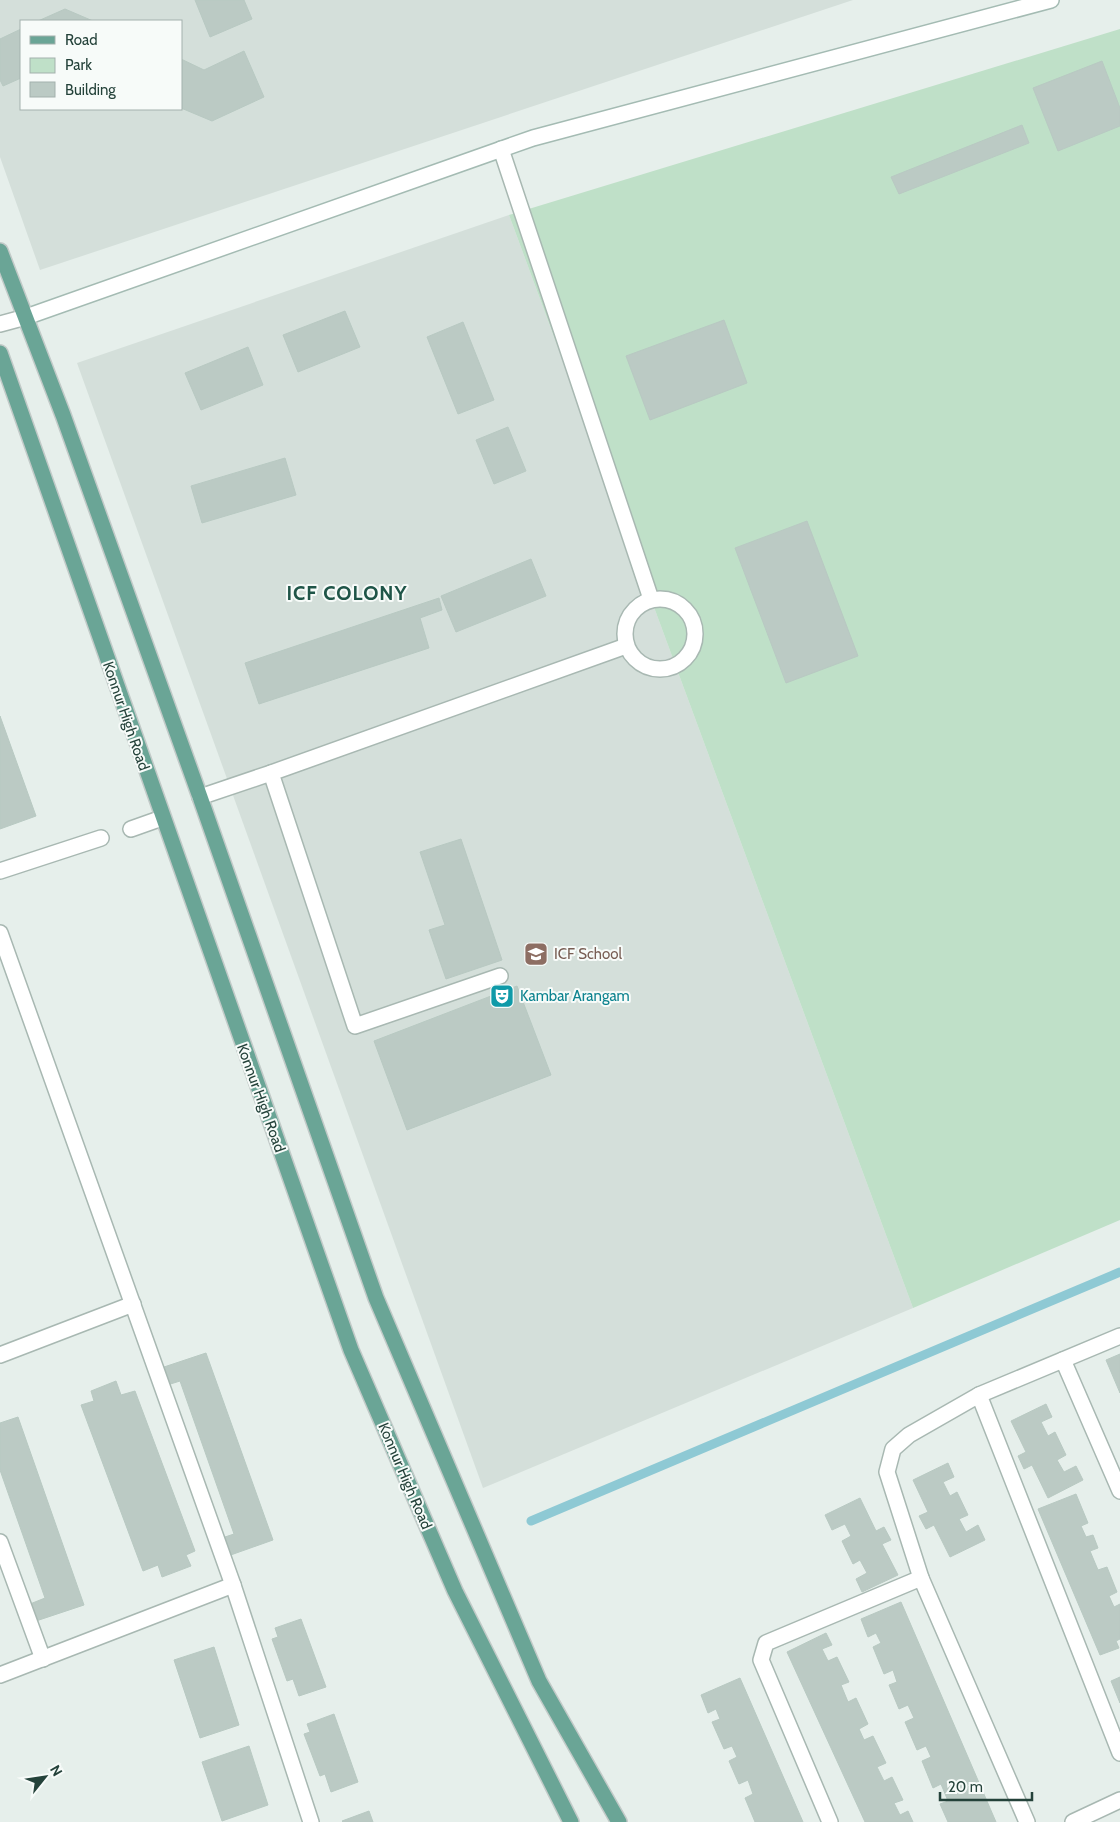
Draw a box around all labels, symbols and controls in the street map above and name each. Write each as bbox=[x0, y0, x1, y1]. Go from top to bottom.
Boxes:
legend bbox=[20, 20, 182, 110]
text: Road bbox=[65, 31, 98, 49]
text: Park bbox=[65, 56, 92, 74]
text: Building bbox=[65, 81, 116, 99]
district label: ICF COLONY bbox=[286, 581, 408, 605]
street label: Konnur High Road bbox=[99, 659, 153, 773]
school or university icon: ICF School bbox=[523, 941, 549, 967]
place label: ICF School bbox=[554, 945, 622, 963]
theatre icon: Kambar Arangam bbox=[489, 983, 515, 1009]
place label: Kambar Arangam bbox=[520, 987, 630, 1005]
street label: Konnur High Road bbox=[233, 1041, 289, 1155]
street label: Konnur High Road bbox=[374, 1420, 436, 1532]
north arrow bbox=[20, 1752, 70, 1802]
text: N bbox=[46, 1762, 67, 1779]
scale bar bbox=[940, 1770, 1032, 1802]
text: 20 m bbox=[948, 1778, 983, 1796]

